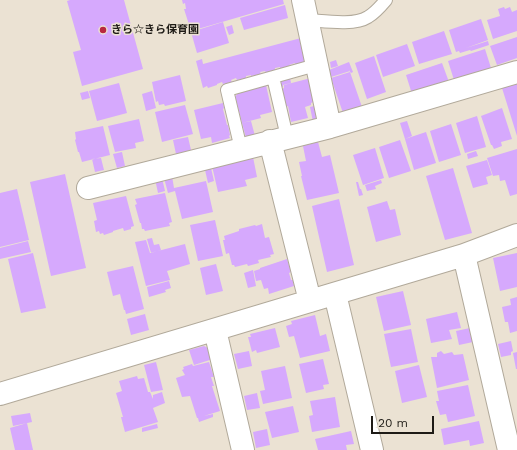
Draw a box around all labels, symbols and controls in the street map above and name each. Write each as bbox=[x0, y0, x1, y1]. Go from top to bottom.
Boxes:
place label: きら☆きら保育園 bbox=[111, 23, 199, 37]
marker: きら☆きら保育園 bbox=[98, 25, 108, 35]
scale bar bbox=[373, 408, 436, 434]
text: 20 m bbox=[378, 416, 408, 430]

